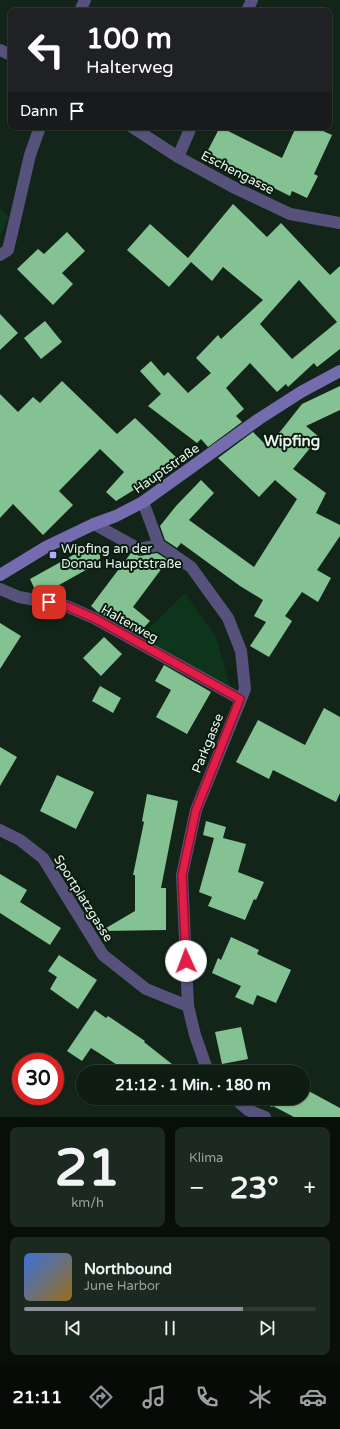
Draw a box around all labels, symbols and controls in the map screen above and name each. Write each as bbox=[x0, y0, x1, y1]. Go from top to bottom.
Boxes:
text: 100 m bbox=[86, 22, 172, 56]
icon: left bbox=[20, 24, 72, 76]
text: Halterweg bbox=[86, 56, 174, 78]
icon: arrive bbox=[66, 100, 88, 122]
text: Dann bbox=[20, 102, 58, 120]
street label: Eschengasse bbox=[198, 148, 277, 198]
district label: Wipfing bbox=[264, 432, 320, 451]
street label: Hauptstraße bbox=[131, 440, 203, 497]
place label: Wipfing an der Donau Hauptstraße bbox=[61, 541, 182, 572]
marker: Wipfing an der Donau Hauptstraße bbox=[48, 550, 58, 560]
pin bbox=[32, 585, 66, 619]
icon: arrive bbox=[38, 591, 60, 613]
street label: Halterweg bbox=[98, 602, 161, 646]
street label: Parkgasse bbox=[189, 711, 227, 776]
street label: Sportplatzgasse bbox=[50, 852, 116, 945]
position arrow bbox=[165, 940, 207, 982]
speed limit sign: 30 bbox=[12, 1053, 64, 1105]
text: 21:12 · 1 Min. · 180 m bbox=[115, 1076, 271, 1094]
text: 21 bbox=[55, 1137, 120, 1200]
text: Klima bbox=[189, 1150, 223, 1166]
text: 23° bbox=[230, 1170, 279, 1207]
text: − bbox=[189, 1175, 205, 1201]
text: + bbox=[304, 1175, 316, 1201]
text: km/h bbox=[71, 1195, 104, 1211]
text: Northbound bbox=[84, 1260, 172, 1278]
text: June Harbor bbox=[84, 1278, 160, 1294]
icon: previous bbox=[62, 1317, 84, 1339]
icon: pause bbox=[159, 1317, 181, 1339]
icon: next bbox=[256, 1317, 278, 1339]
icon: directions bbox=[87, 1383, 115, 1411]
icon: music bbox=[140, 1383, 168, 1411]
icon: phone bbox=[193, 1383, 221, 1411]
icon: climate bbox=[246, 1383, 274, 1411]
icon: car bbox=[299, 1383, 327, 1411]
text: 21:11 bbox=[13, 1386, 62, 1408]

